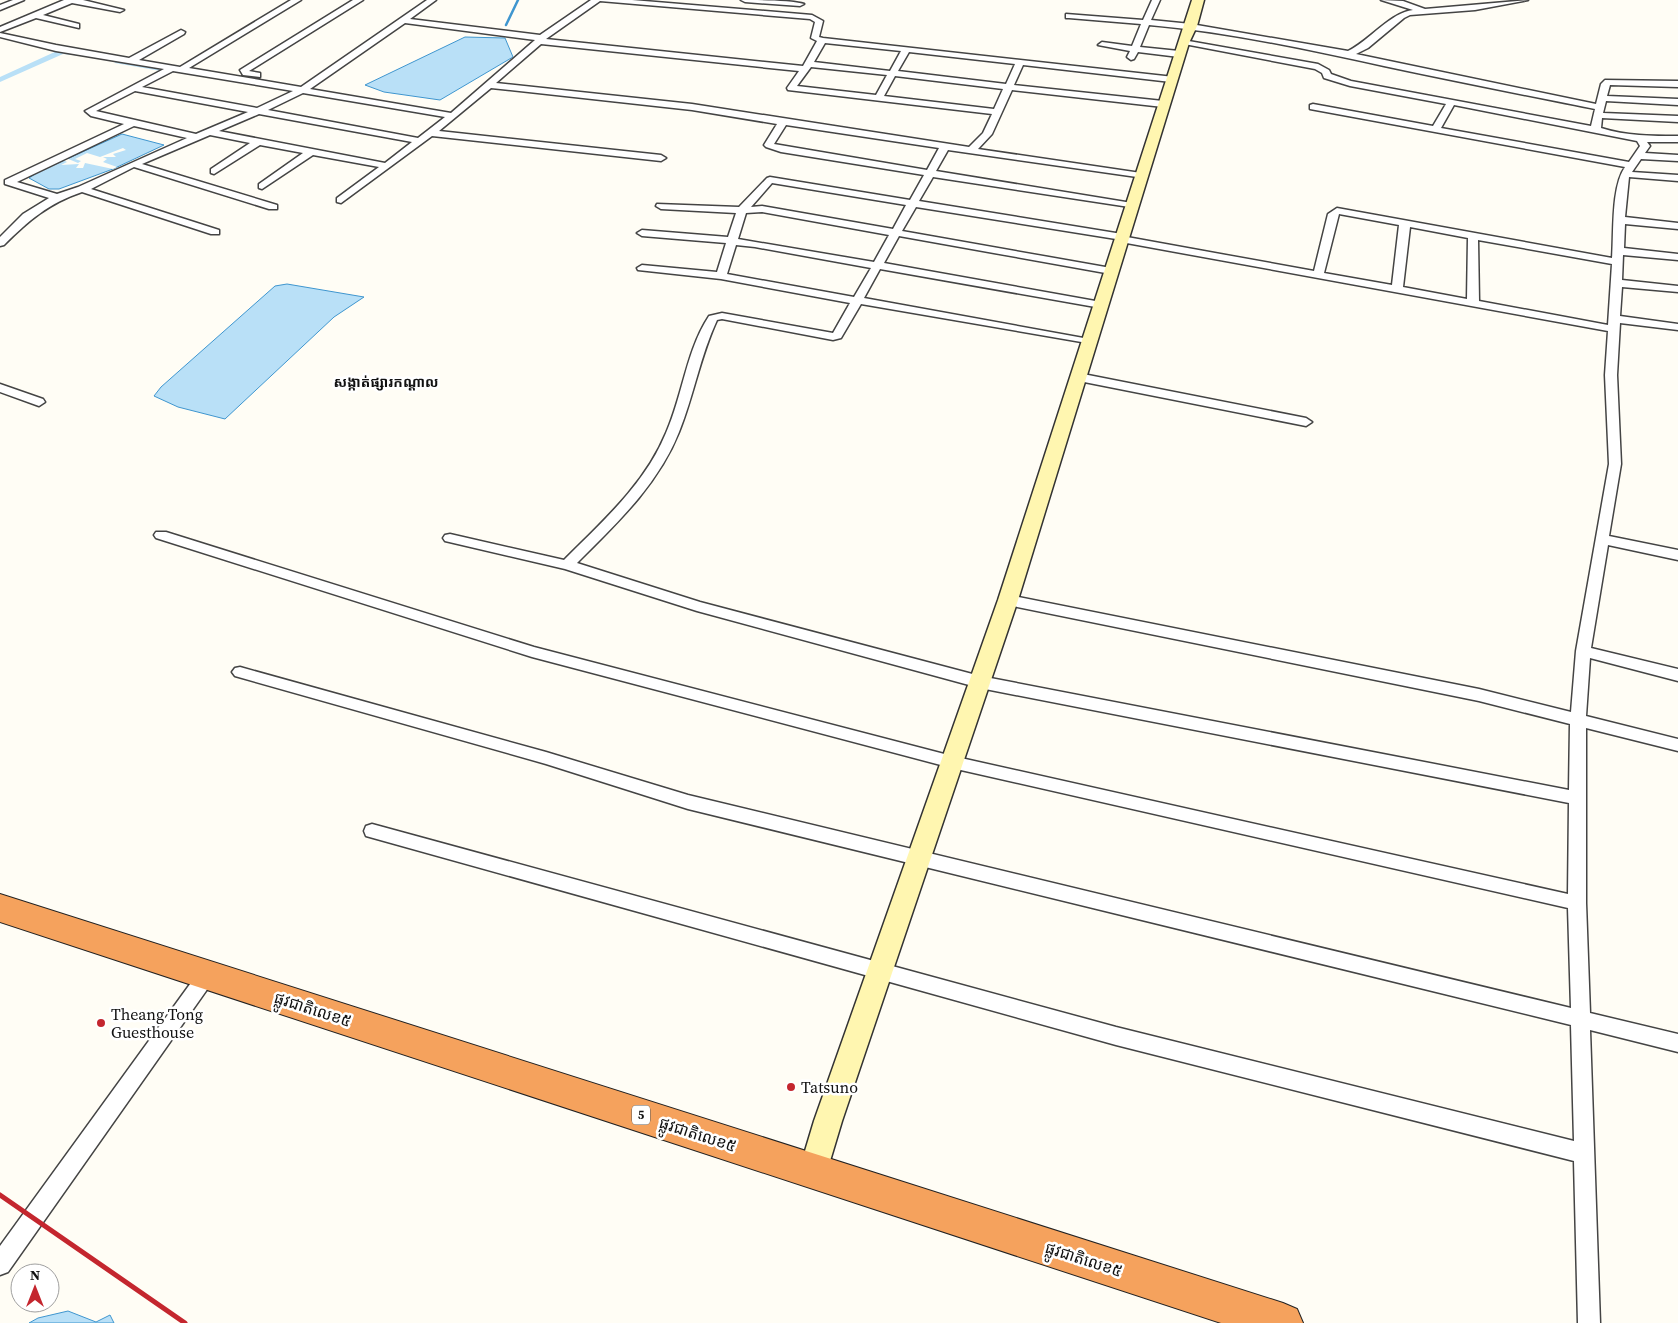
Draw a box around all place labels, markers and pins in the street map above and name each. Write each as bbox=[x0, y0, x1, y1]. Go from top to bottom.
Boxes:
place label: Theang Tong Guesthouse bbox=[111, 1003, 203, 1043]
marker: Theang Tong Guesthouse bbox=[95, 1017, 107, 1029]
place label: Tatsuno bbox=[801, 1076, 858, 1098]
marker: Tatsuno bbox=[785, 1081, 797, 1093]

